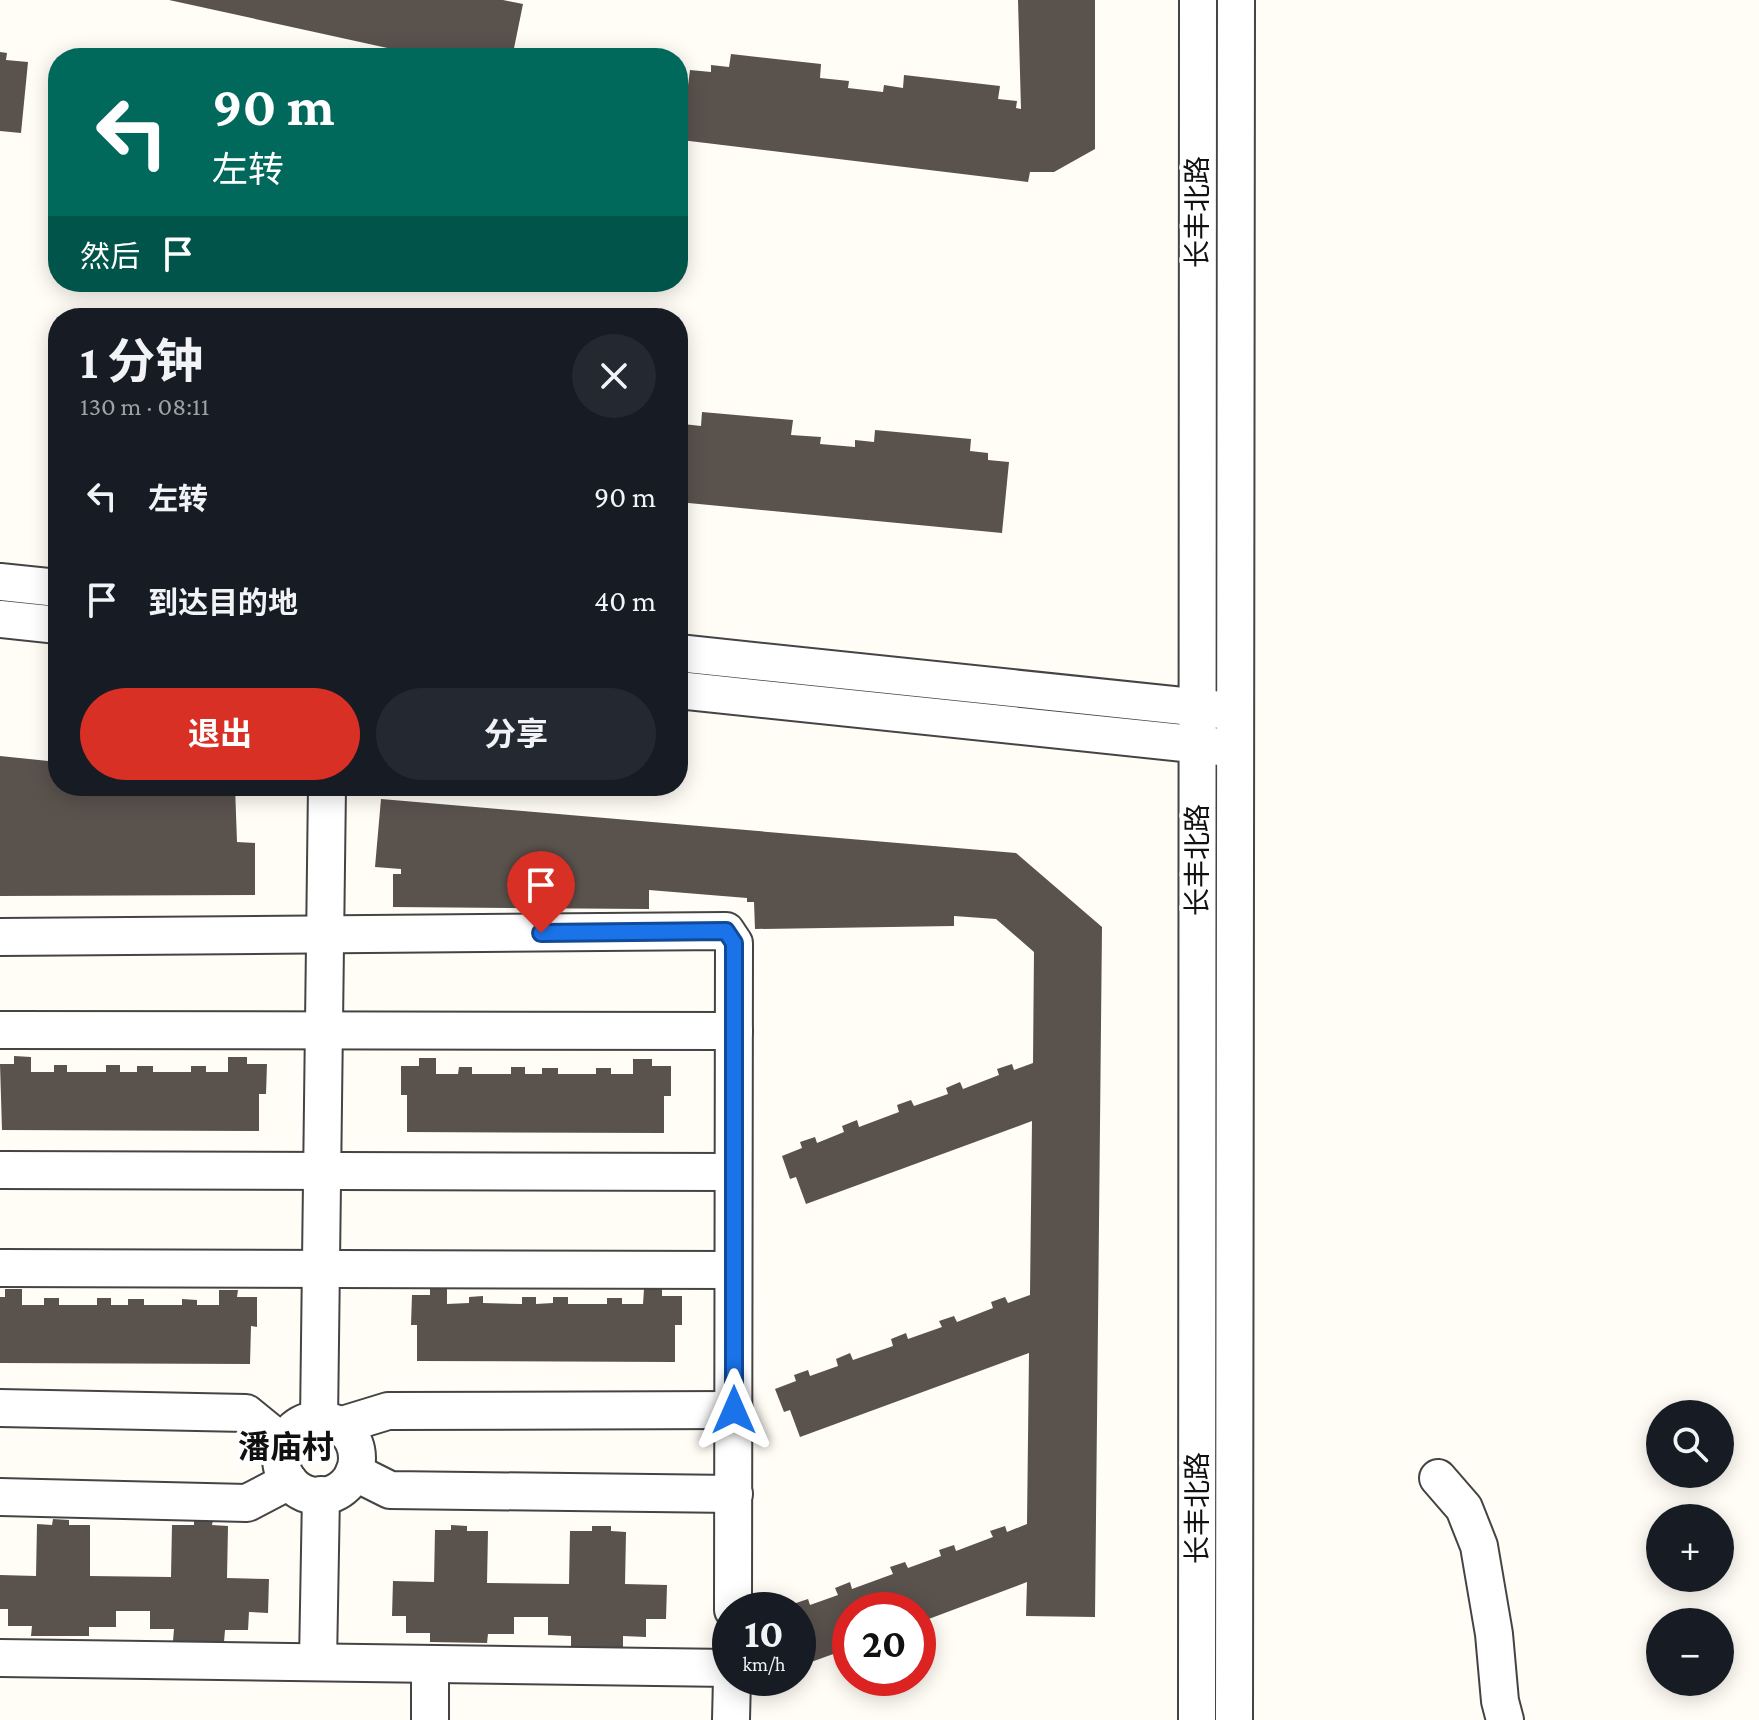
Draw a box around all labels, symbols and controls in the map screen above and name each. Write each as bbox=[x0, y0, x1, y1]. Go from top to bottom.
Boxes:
text: 90 m bbox=[212, 75, 335, 137]
icon: left bbox=[80, 80, 184, 184]
text: 左转 bbox=[212, 150, 284, 190]
street label: 长丰北路 bbox=[1182, 156, 1213, 268]
icon: arrive bbox=[156, 232, 200, 276]
text: 然后 bbox=[80, 240, 140, 273]
button: close bbox=[572, 334, 656, 418]
text: 1 分钟 bbox=[80, 335, 203, 388]
text: 130 m · 08:11 bbox=[80, 392, 209, 421]
icon: left bbox=[80, 474, 124, 518]
text: 90 m bbox=[594, 480, 656, 513]
text: 左转 bbox=[148, 482, 208, 515]
icon: arrive bbox=[80, 578, 124, 622]
text: 40 m bbox=[594, 584, 656, 617]
text: 到达目的地 bbox=[148, 586, 298, 619]
button: 退出 bbox=[80, 688, 360, 780]
button: 分享 bbox=[376, 688, 656, 780]
street label: 长丰北路 bbox=[1182, 804, 1213, 916]
pin bbox=[507, 851, 575, 933]
icon: arrive bbox=[519, 863, 563, 907]
position arrow bbox=[692, 1368, 776, 1452]
map controls bbox=[1646, 1400, 1734, 1696]
button: search bbox=[1646, 1400, 1734, 1488]
district label: 潘庙村 bbox=[238, 1429, 334, 1465]
street label: 长丰北路 bbox=[1182, 1452, 1213, 1564]
button: + bbox=[1646, 1504, 1734, 1592]
speed limit sign: 20 bbox=[832, 1592, 936, 1696]
button: − bbox=[1646, 1608, 1734, 1696]
text: 10 bbox=[744, 1611, 784, 1656]
text: km/h bbox=[742, 1653, 786, 1675]

